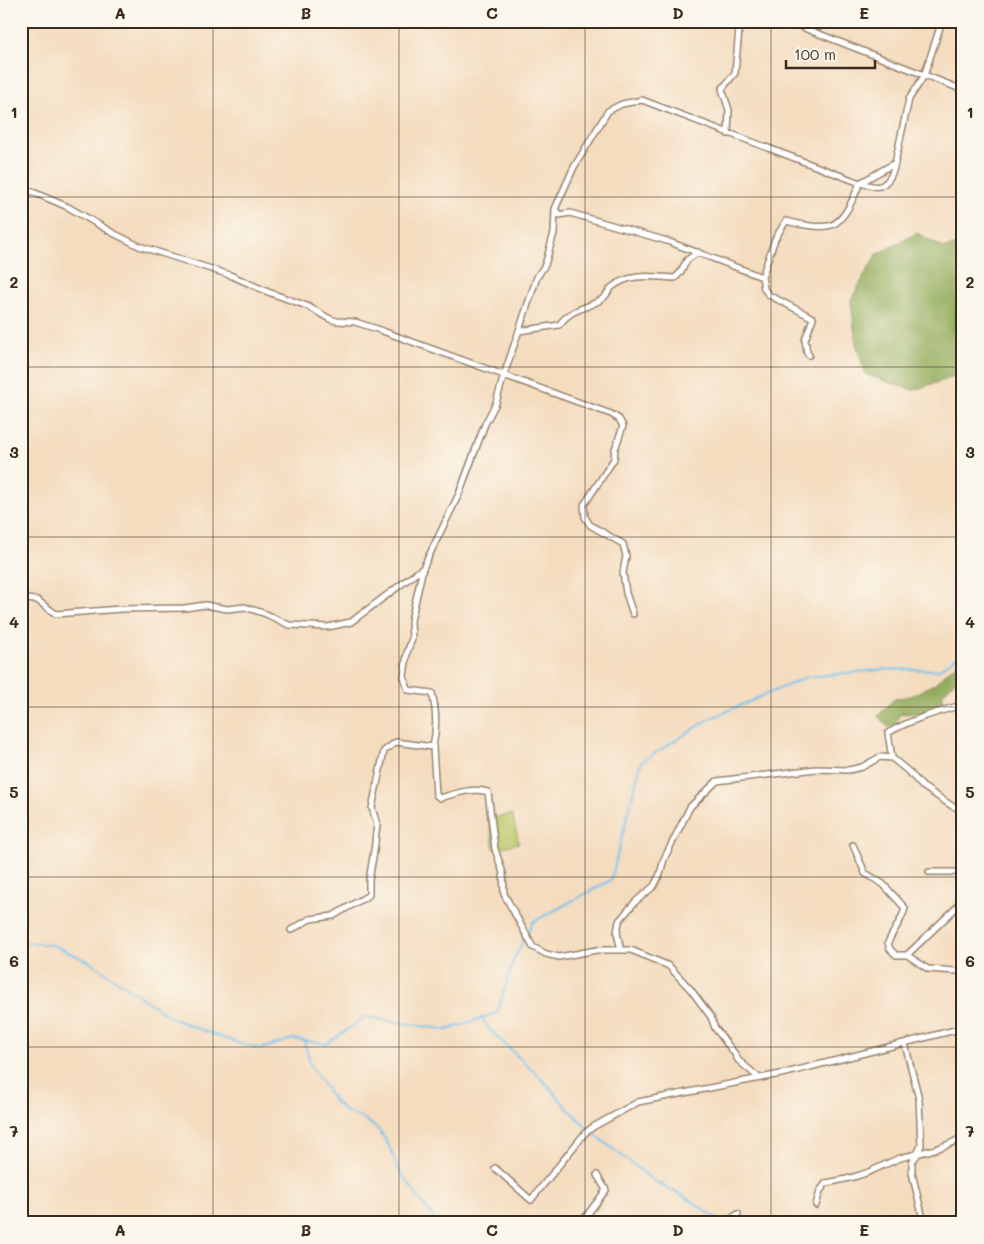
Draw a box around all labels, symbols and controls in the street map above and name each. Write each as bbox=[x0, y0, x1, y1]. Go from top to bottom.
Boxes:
text: A bbox=[114, 2, 126, 23]
text: B bbox=[301, 2, 311, 23]
text: C bbox=[486, 2, 498, 23]
text: D bbox=[672, 2, 684, 23]
text: E bbox=[859, 2, 869, 23]
scale bar bbox=[786, 38, 875, 70]
text: 100 m bbox=[794, 44, 836, 64]
text: 1 bbox=[10, 101, 18, 122]
text: 1 bbox=[966, 101, 974, 122]
text: 2 bbox=[10, 271, 19, 292]
text: 2 bbox=[966, 271, 975, 292]
text: 3 bbox=[9, 441, 19, 462]
text: 3 bbox=[965, 441, 975, 462]
text: 4 bbox=[9, 611, 19, 632]
text: 4 bbox=[965, 611, 975, 632]
text: 5 bbox=[9, 781, 19, 802]
text: 5 bbox=[965, 781, 975, 802]
text: 6 bbox=[9, 950, 19, 971]
text: 6 bbox=[965, 950, 975, 971]
text: 7 bbox=[10, 1120, 19, 1141]
text: 7 bbox=[966, 1120, 975, 1141]
text: A bbox=[114, 1219, 126, 1240]
text: B bbox=[301, 1219, 311, 1240]
text: C bbox=[486, 1219, 498, 1240]
text: D bbox=[672, 1219, 684, 1240]
text: E bbox=[859, 1219, 869, 1240]

